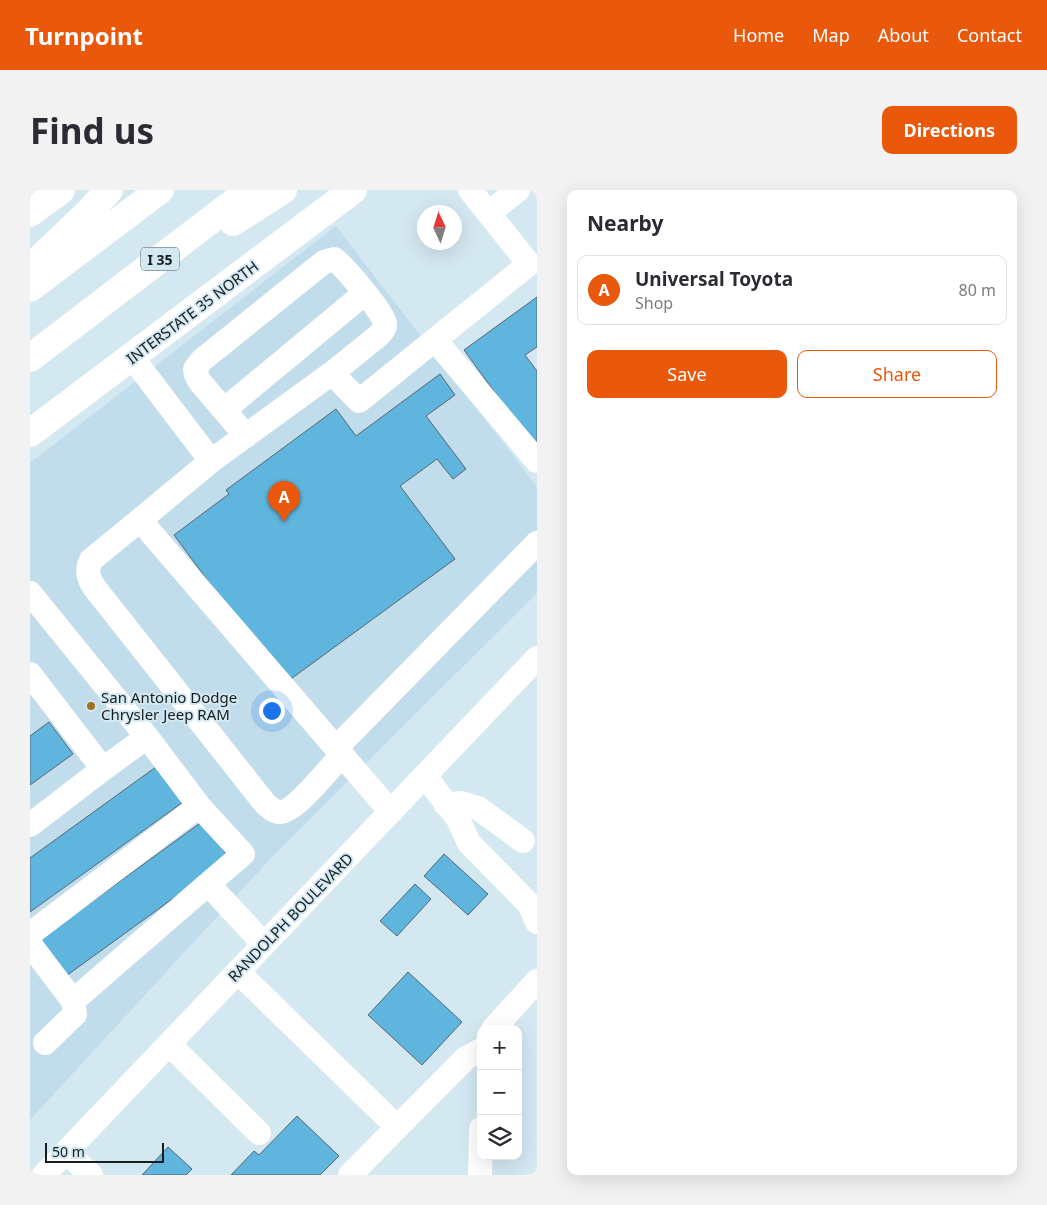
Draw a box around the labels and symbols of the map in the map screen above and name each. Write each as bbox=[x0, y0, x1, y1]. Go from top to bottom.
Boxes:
north arrow bbox=[417, 205, 462, 250]
road number: I 35 bbox=[141, 248, 179, 270]
street label: INTERSTATE 35 NORTH bbox=[122, 256, 262, 368]
pin: A bbox=[268, 481, 300, 522]
place label: San Antonio Dodge Chrysler Jeep RAM bbox=[101, 687, 237, 724]
your location bbox=[259, 698, 285, 724]
marker: San Antonio Dodge Chrysler Jeep RAM bbox=[85, 700, 97, 712]
street label: RANDOLPH BOULEVARD bbox=[223, 848, 357, 986]
scale bar bbox=[45, 1140, 164, 1163]

